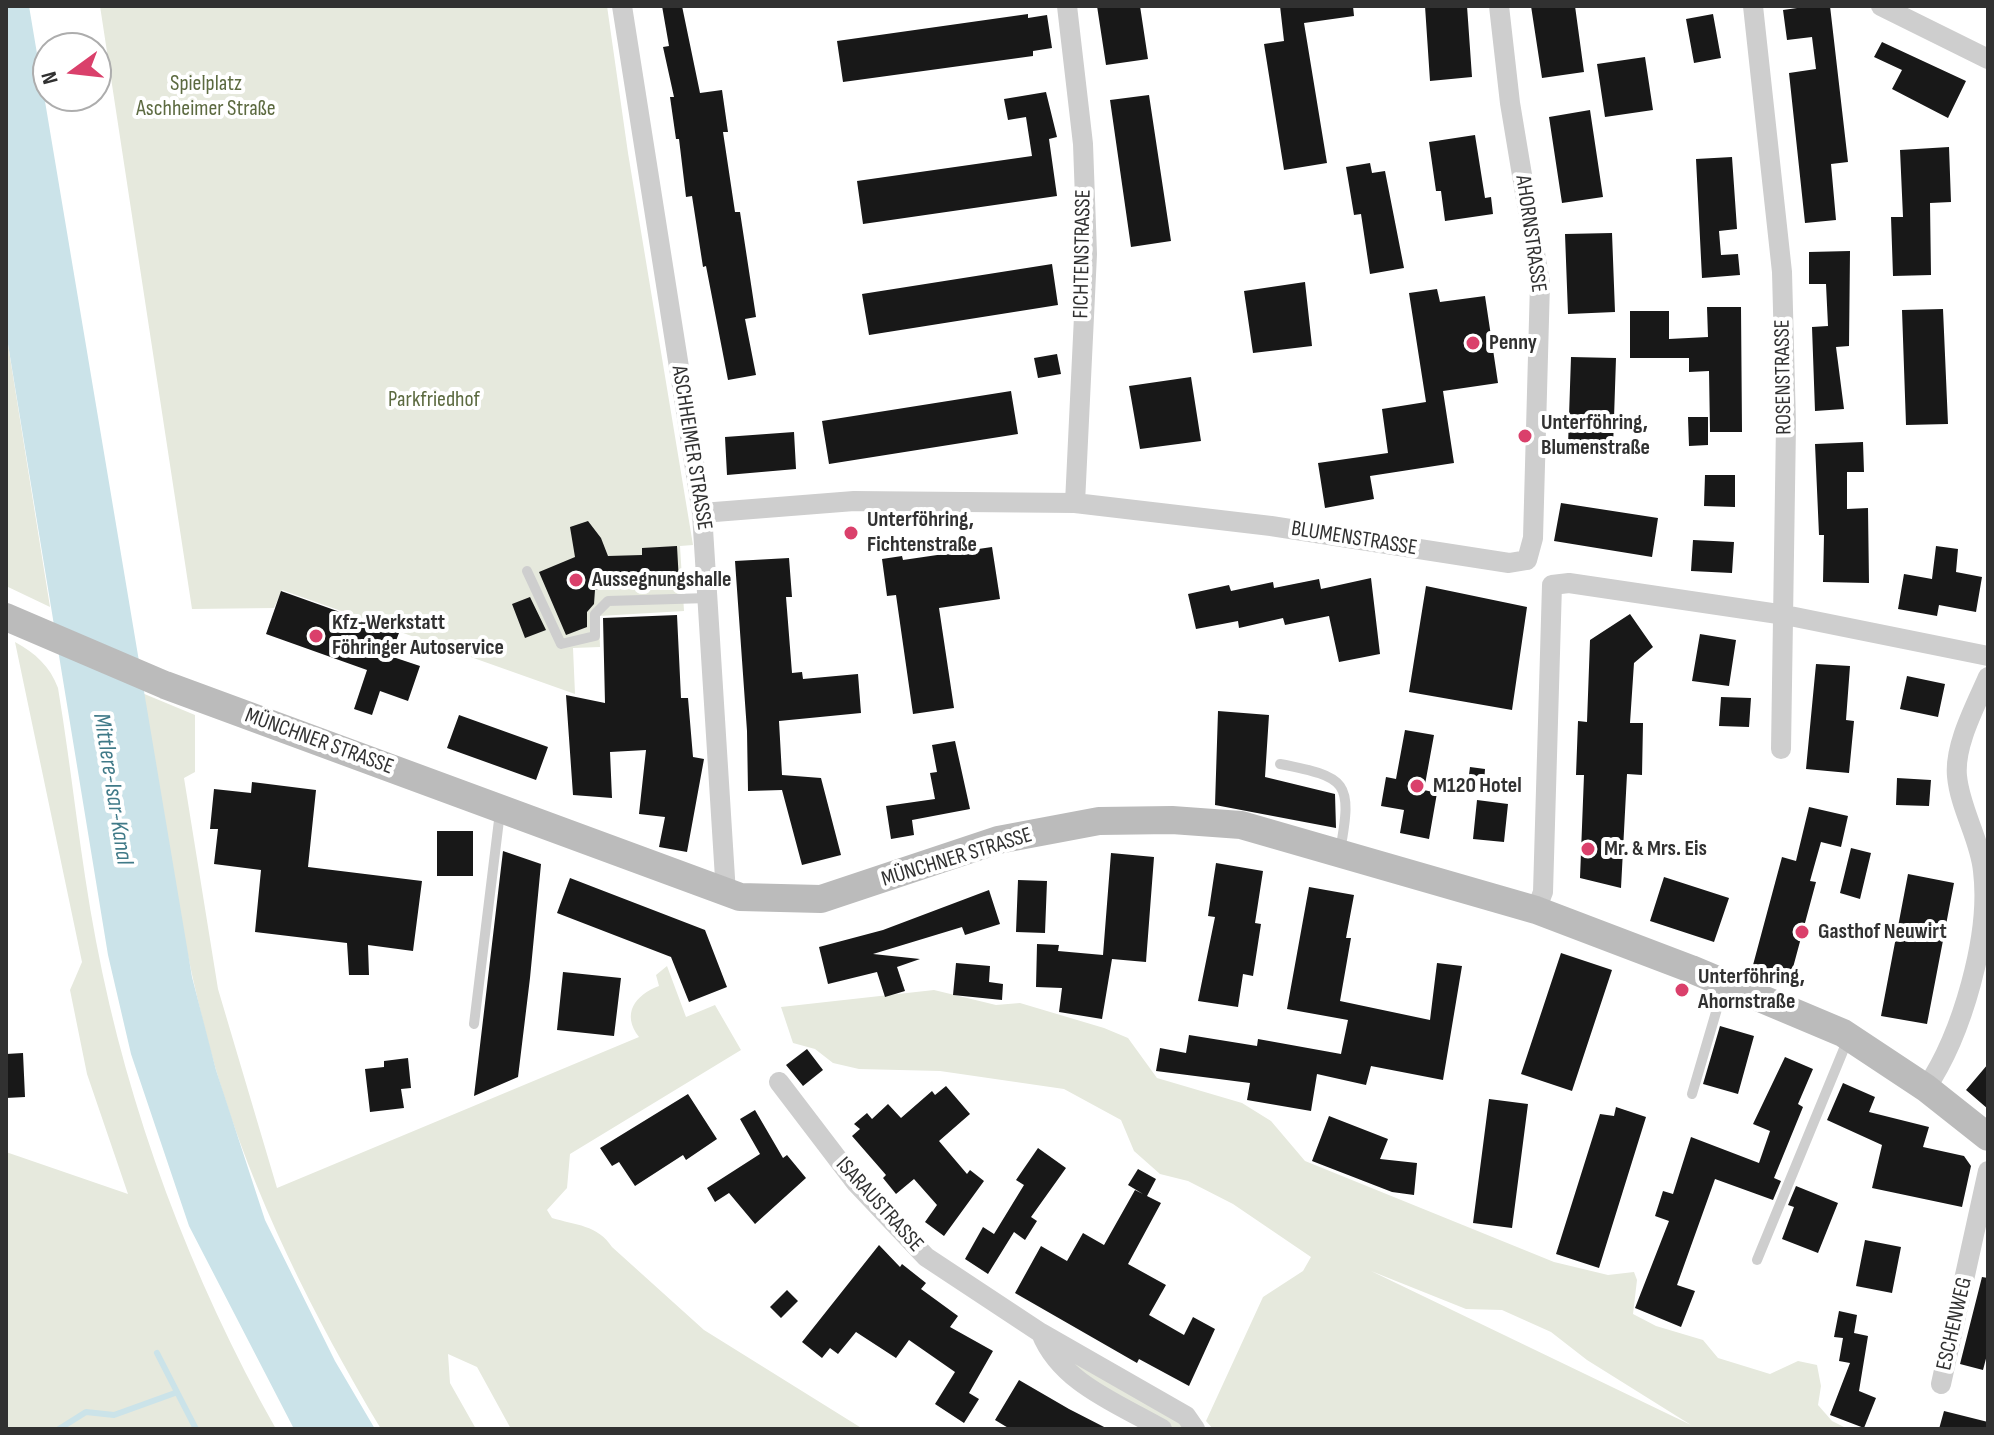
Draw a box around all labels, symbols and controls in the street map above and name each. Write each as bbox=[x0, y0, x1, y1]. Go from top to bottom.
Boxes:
north arrow bbox=[32, 32, 112, 112]
text: N bbox=[36, 69, 65, 87]
park label: Spielplatz Aschheimer Straße bbox=[136, 71, 276, 122]
street label: AHORNSTRASSE bbox=[1509, 174, 1551, 294]
street label: FICHTENSTRASSE bbox=[1069, 189, 1097, 319]
street label: ROSENSTRASSE bbox=[1770, 319, 1798, 435]
place label: Penny bbox=[1489, 330, 1537, 356]
marker: Penny bbox=[1464, 334, 1482, 352]
street label: ASCHHEIMER STRASSE bbox=[665, 364, 717, 532]
park label: Parkfriedhof bbox=[388, 387, 480, 413]
place label: Unterföhring, Blumenstraße bbox=[1541, 410, 1650, 462]
marker: Unterföhring, Blumenstraße bbox=[1516, 427, 1534, 445]
place label: Unterföhring, Fichtenstraße bbox=[867, 507, 977, 558]
street label: BLUMENSTRASSE bbox=[1289, 516, 1419, 562]
marker: Unterföhring, Fichtenstraße bbox=[842, 524, 860, 542]
place label: Aussegnungshalle bbox=[592, 567, 731, 593]
marker: Aussegnungshalle bbox=[567, 571, 585, 589]
place label: Kfz-Werkstatt Föhringer Autoservice bbox=[332, 610, 504, 662]
marker: Kfz-Werkstatt Föhringer Autoservice bbox=[307, 627, 325, 645]
street label: MÜNCHNER STRASSE bbox=[241, 703, 397, 781]
water label: Mittlere-Isar-Kanal bbox=[86, 711, 138, 867]
place label: M120 Hotel bbox=[1433, 773, 1522, 799]
marker: M120 Hotel bbox=[1408, 777, 1426, 795]
street label: MÜNCHNER STRASSE bbox=[878, 823, 1036, 893]
place label: Mr. & Mrs. Eis bbox=[1604, 836, 1707, 862]
marker: Mr. & Mrs. Eis bbox=[1579, 840, 1597, 858]
place label: Gasthof Neuwirt bbox=[1818, 919, 1947, 945]
marker: Gasthof Neuwirt bbox=[1793, 923, 1811, 941]
place label: Unterföhring, Ahornstraße bbox=[1698, 964, 1805, 1016]
marker: Unterföhring, Ahornstraße bbox=[1673, 981, 1691, 999]
street label: ISARAUSTRASSE bbox=[830, 1152, 928, 1258]
street label: ESCHENWEG bbox=[1931, 1275, 1979, 1373]

